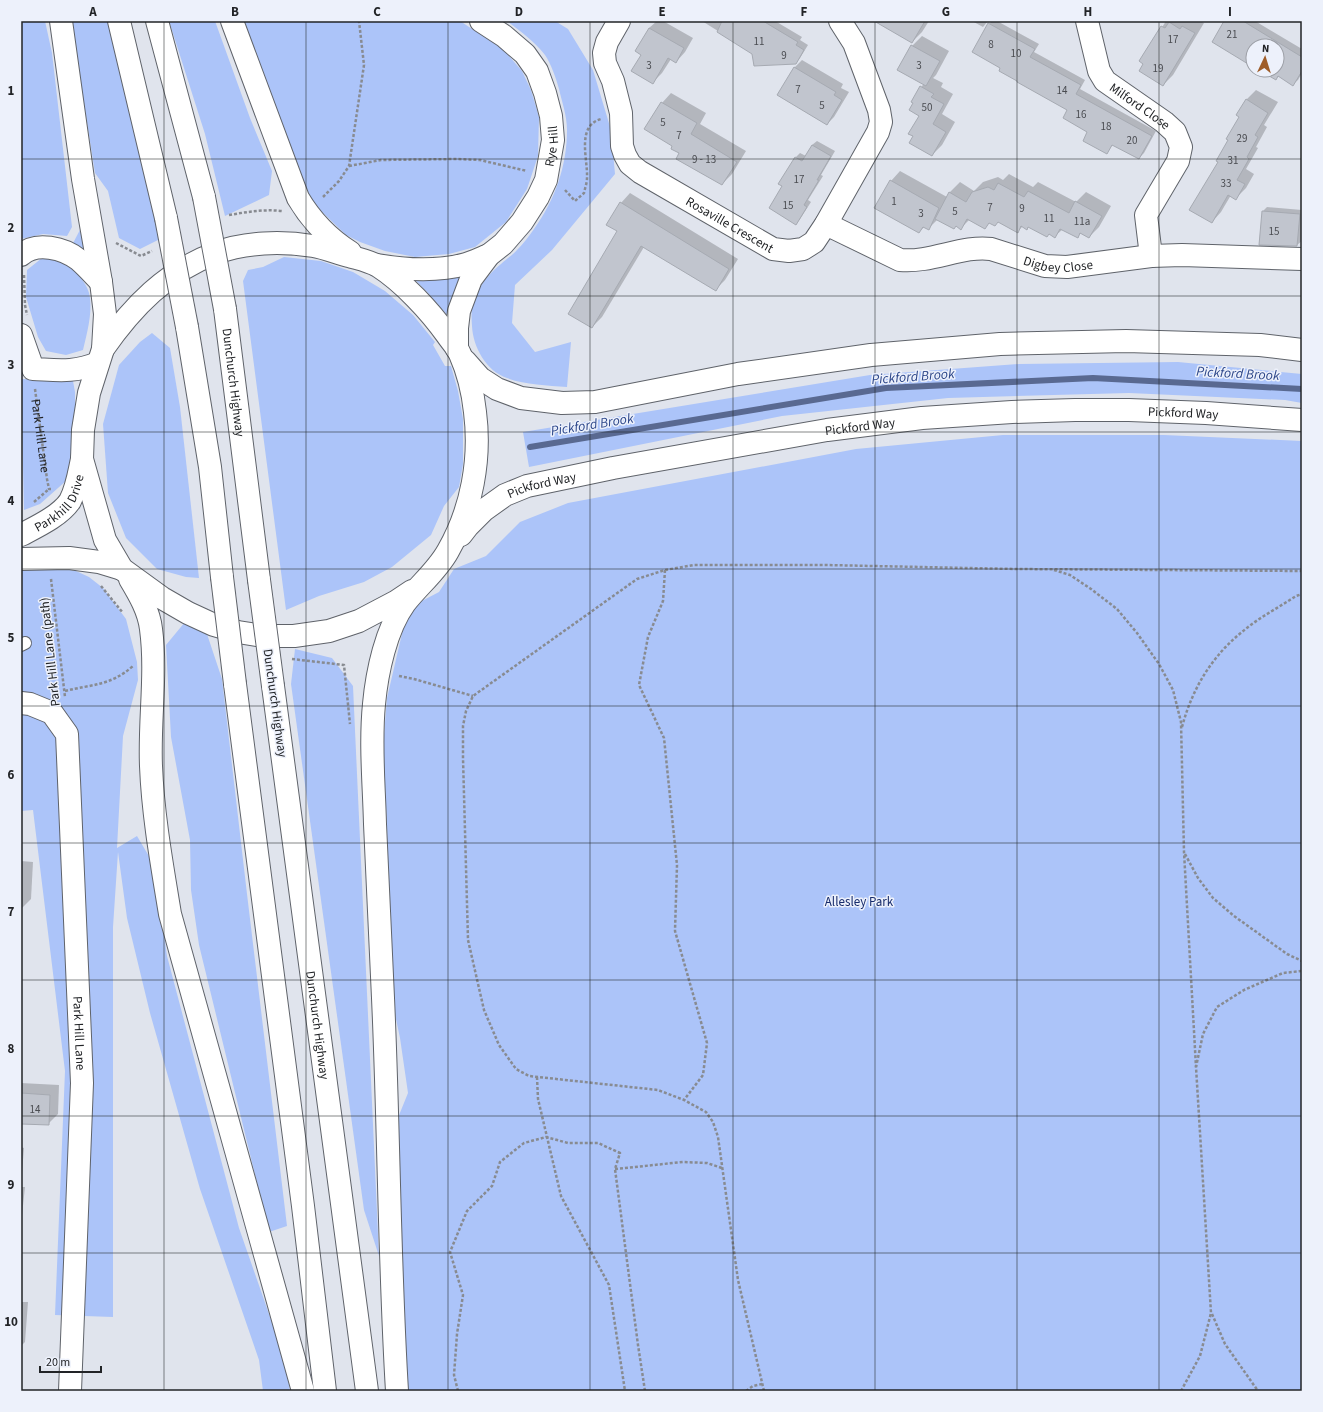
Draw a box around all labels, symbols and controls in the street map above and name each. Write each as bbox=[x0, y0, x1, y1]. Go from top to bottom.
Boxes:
text: A bbox=[88, 3, 97, 21]
text: B bbox=[231, 3, 239, 21]
text: C bbox=[373, 3, 381, 21]
text: D bbox=[515, 3, 523, 21]
text: E bbox=[658, 3, 666, 21]
text: F bbox=[801, 3, 808, 21]
text: G bbox=[942, 3, 950, 21]
text: H bbox=[1084, 3, 1092, 21]
text: I bbox=[1228, 3, 1232, 21]
house number: 21 bbox=[1227, 27, 1237, 42]
house number: 17 bbox=[1168, 32, 1178, 47]
house number: 11 bbox=[754, 34, 764, 49]
house number: 8 bbox=[988, 37, 994, 52]
north arrow bbox=[1245, 38, 1285, 78]
text: N bbox=[1261, 41, 1270, 56]
house number: 10 bbox=[1011, 46, 1021, 61]
house number: 9 bbox=[781, 48, 787, 63]
house number: 3 bbox=[646, 58, 652, 73]
house number: 3 bbox=[916, 58, 922, 73]
house number: 19 bbox=[1153, 61, 1163, 76]
street label: Milford Close bbox=[1106, 79, 1174, 134]
text: 1 bbox=[8, 82, 15, 100]
house number: 7 bbox=[795, 82, 801, 97]
house number: 14 bbox=[1057, 83, 1068, 98]
house number: 5 bbox=[819, 98, 825, 113]
house number: 50 bbox=[922, 100, 932, 115]
house number: 16 bbox=[1076, 107, 1087, 122]
house number: 5 bbox=[660, 115, 666, 130]
house number: 18 bbox=[1101, 119, 1112, 134]
street label: Rye Hill bbox=[541, 125, 563, 168]
house number: 7 bbox=[676, 128, 682, 143]
house number: 29 bbox=[1237, 131, 1247, 146]
house number: 20 bbox=[1127, 133, 1137, 148]
house number: 9 - 13 bbox=[692, 152, 716, 167]
house number: 31 bbox=[1228, 153, 1238, 168]
house number: 17 bbox=[794, 172, 804, 187]
house number: 33 bbox=[1221, 176, 1231, 191]
street label: Rosaville Crescent bbox=[682, 192, 777, 258]
house number: 1 bbox=[891, 194, 897, 209]
house number: 15 bbox=[783, 198, 793, 213]
house number: 7 bbox=[987, 200, 993, 215]
house number: 9 bbox=[1019, 201, 1025, 216]
house number: 5 bbox=[952, 204, 958, 219]
house number: 3 bbox=[918, 206, 924, 221]
house number: 11 bbox=[1044, 211, 1054, 226]
house number: 11a bbox=[1074, 214, 1090, 229]
text: 2 bbox=[8, 219, 15, 237]
house number: 15 bbox=[1269, 224, 1279, 239]
street label: Digbey Close bbox=[1021, 252, 1094, 277]
street label: Dunchurch Highway bbox=[217, 327, 249, 438]
text: 3 bbox=[8, 356, 15, 374]
water label: Pickford Brook bbox=[1196, 362, 1280, 386]
water label: Pickford Brook bbox=[871, 364, 956, 390]
street label: Park Hill Lane bbox=[26, 398, 54, 474]
street label: Pickford Way bbox=[1148, 403, 1219, 424]
water label: Pickford Brook bbox=[549, 409, 635, 441]
street label: Pickford Way bbox=[824, 413, 896, 440]
street label: Pickford Way bbox=[505, 468, 578, 503]
street label: Parkhill Drive bbox=[31, 473, 89, 536]
text: 4 bbox=[8, 492, 15, 510]
street label: Park Hill Lane (path) bbox=[35, 596, 65, 707]
text: 5 bbox=[8, 629, 15, 647]
street label: Dunchurch Highway bbox=[258, 648, 292, 759]
text: 6 bbox=[8, 766, 15, 784]
park label: Allesley Park bbox=[825, 893, 894, 911]
text: 7 bbox=[8, 903, 15, 921]
street label: Dunchurch Highway bbox=[301, 970, 333, 1081]
street label: Park Hill Lane bbox=[68, 996, 89, 1071]
text: 8 bbox=[8, 1040, 15, 1058]
house number: 14 bbox=[30, 1102, 41, 1117]
text: 9 bbox=[8, 1176, 15, 1194]
text: 10 bbox=[4, 1313, 18, 1331]
scale bar bbox=[40, 1348, 101, 1374]
text: 20 m bbox=[46, 1354, 70, 1371]

